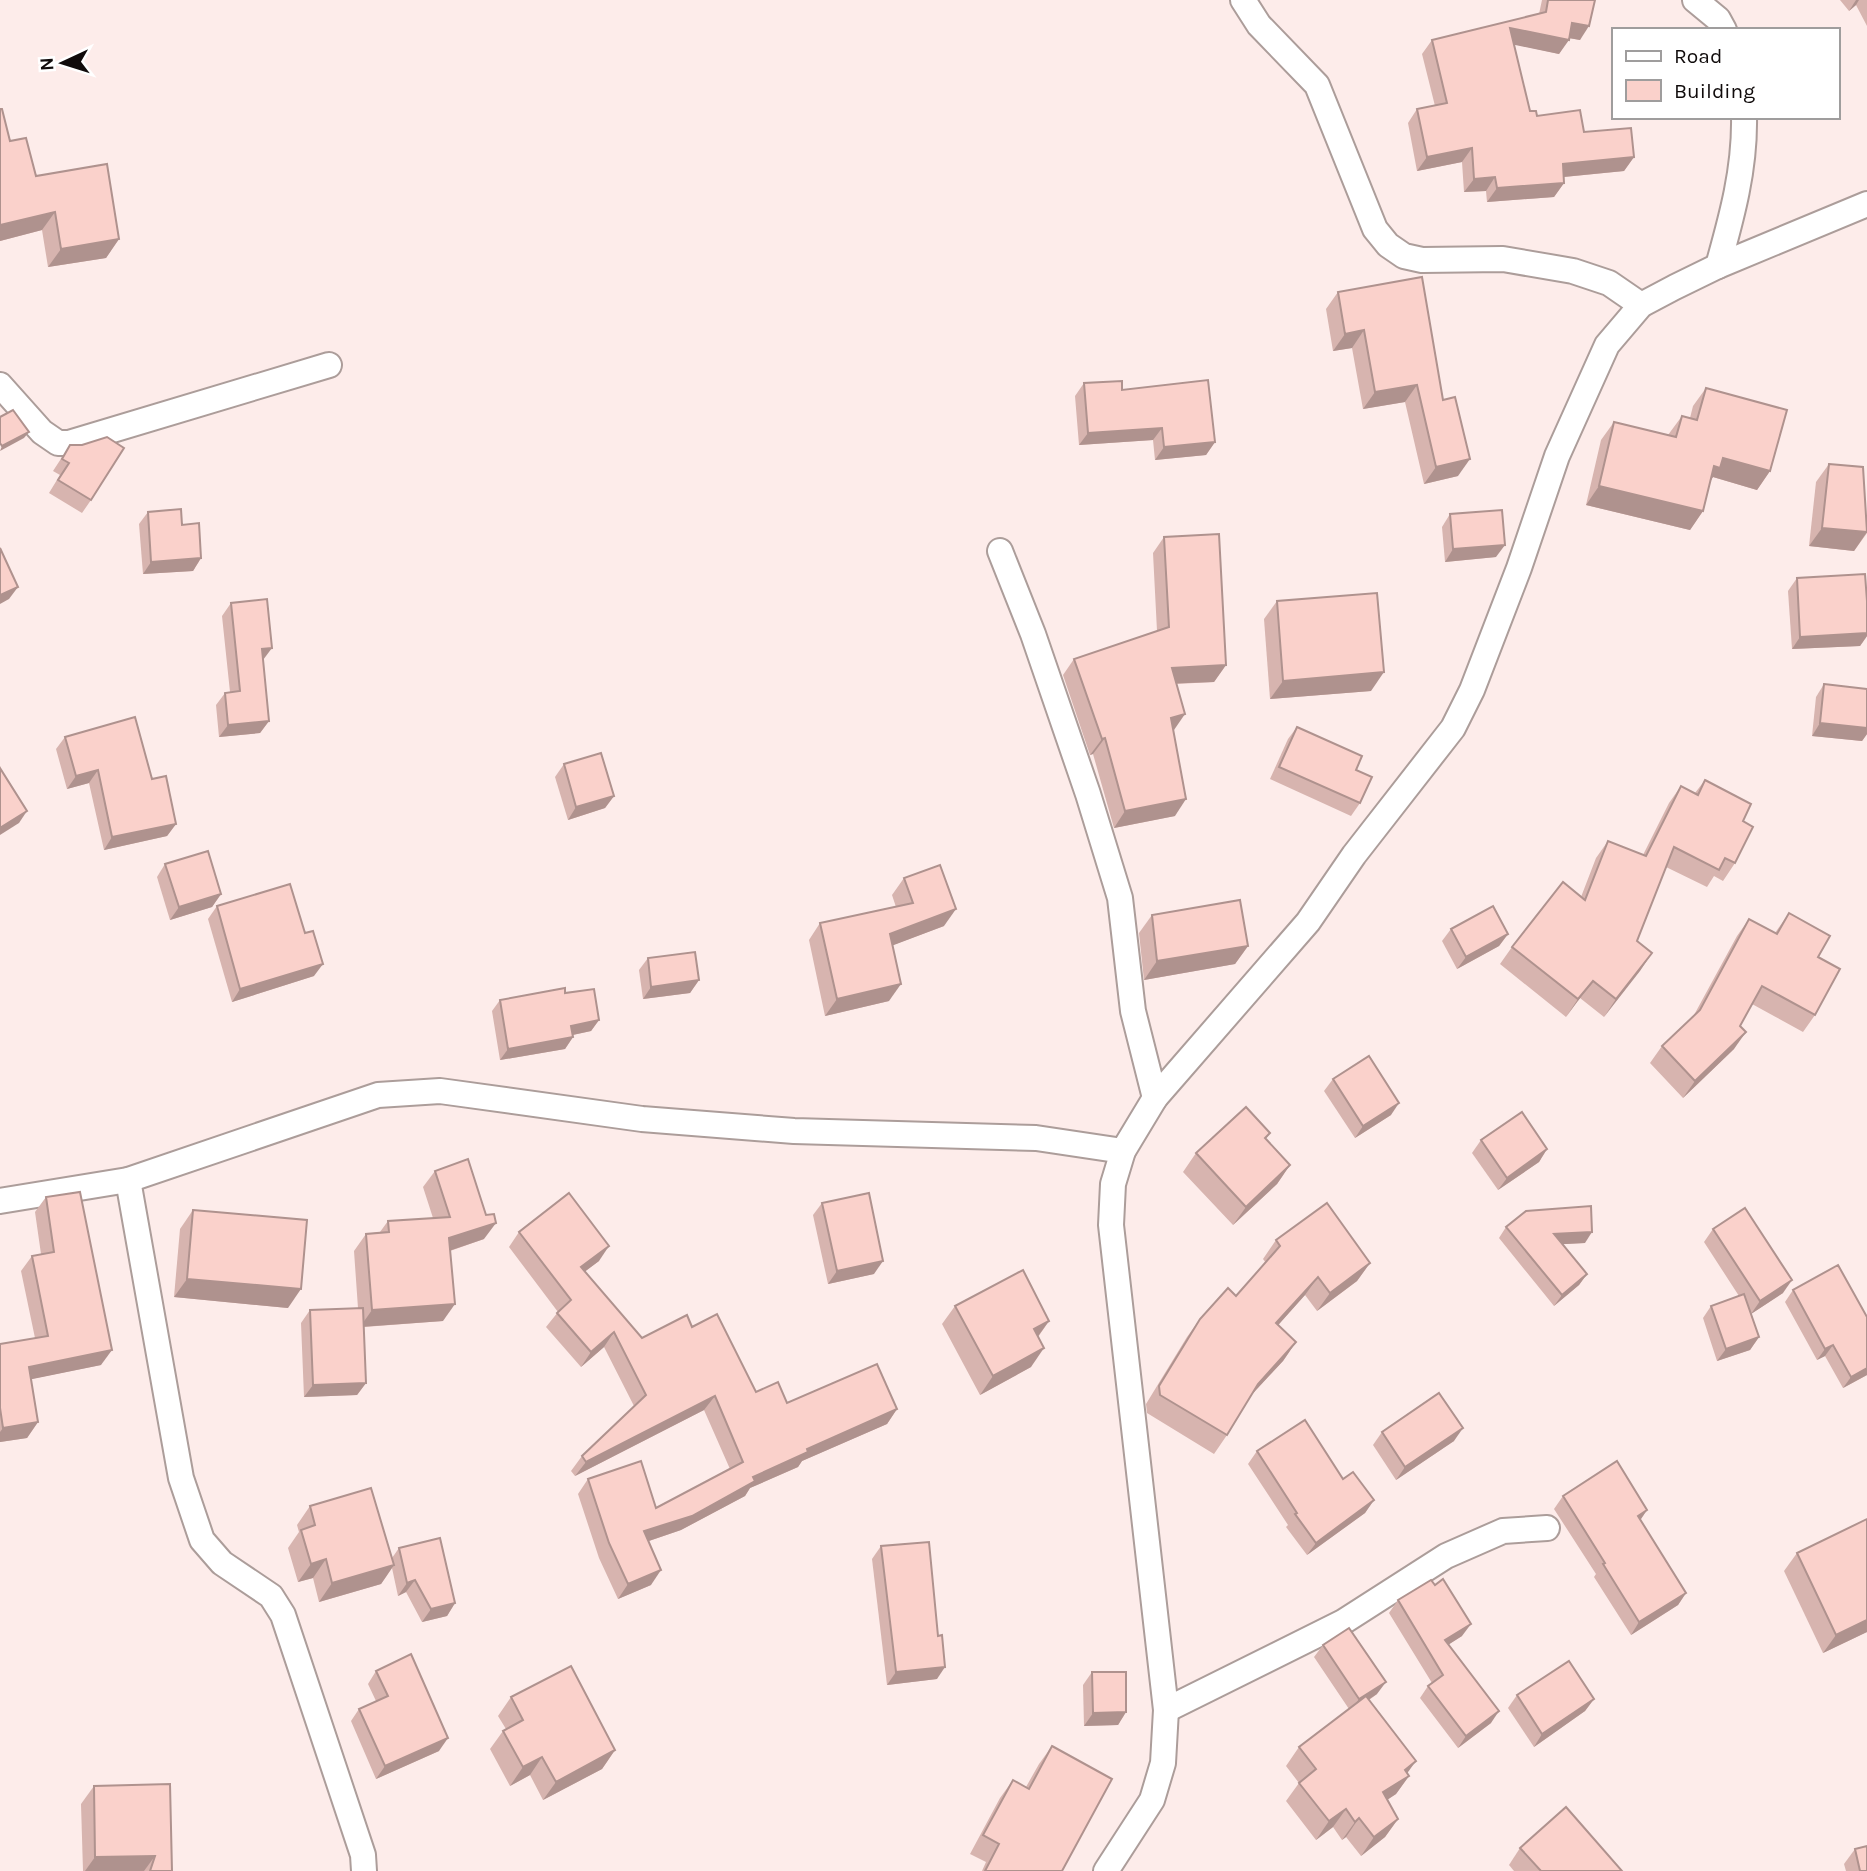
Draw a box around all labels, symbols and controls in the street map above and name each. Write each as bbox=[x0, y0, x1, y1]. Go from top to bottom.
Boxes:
north arrow bbox=[28, 28, 98, 98]
legend bbox=[1612, 28, 1839, 119]
text: Road bbox=[1674, 44, 1722, 68]
text: N bbox=[36, 57, 58, 72]
text: Building bbox=[1674, 79, 1755, 103]

